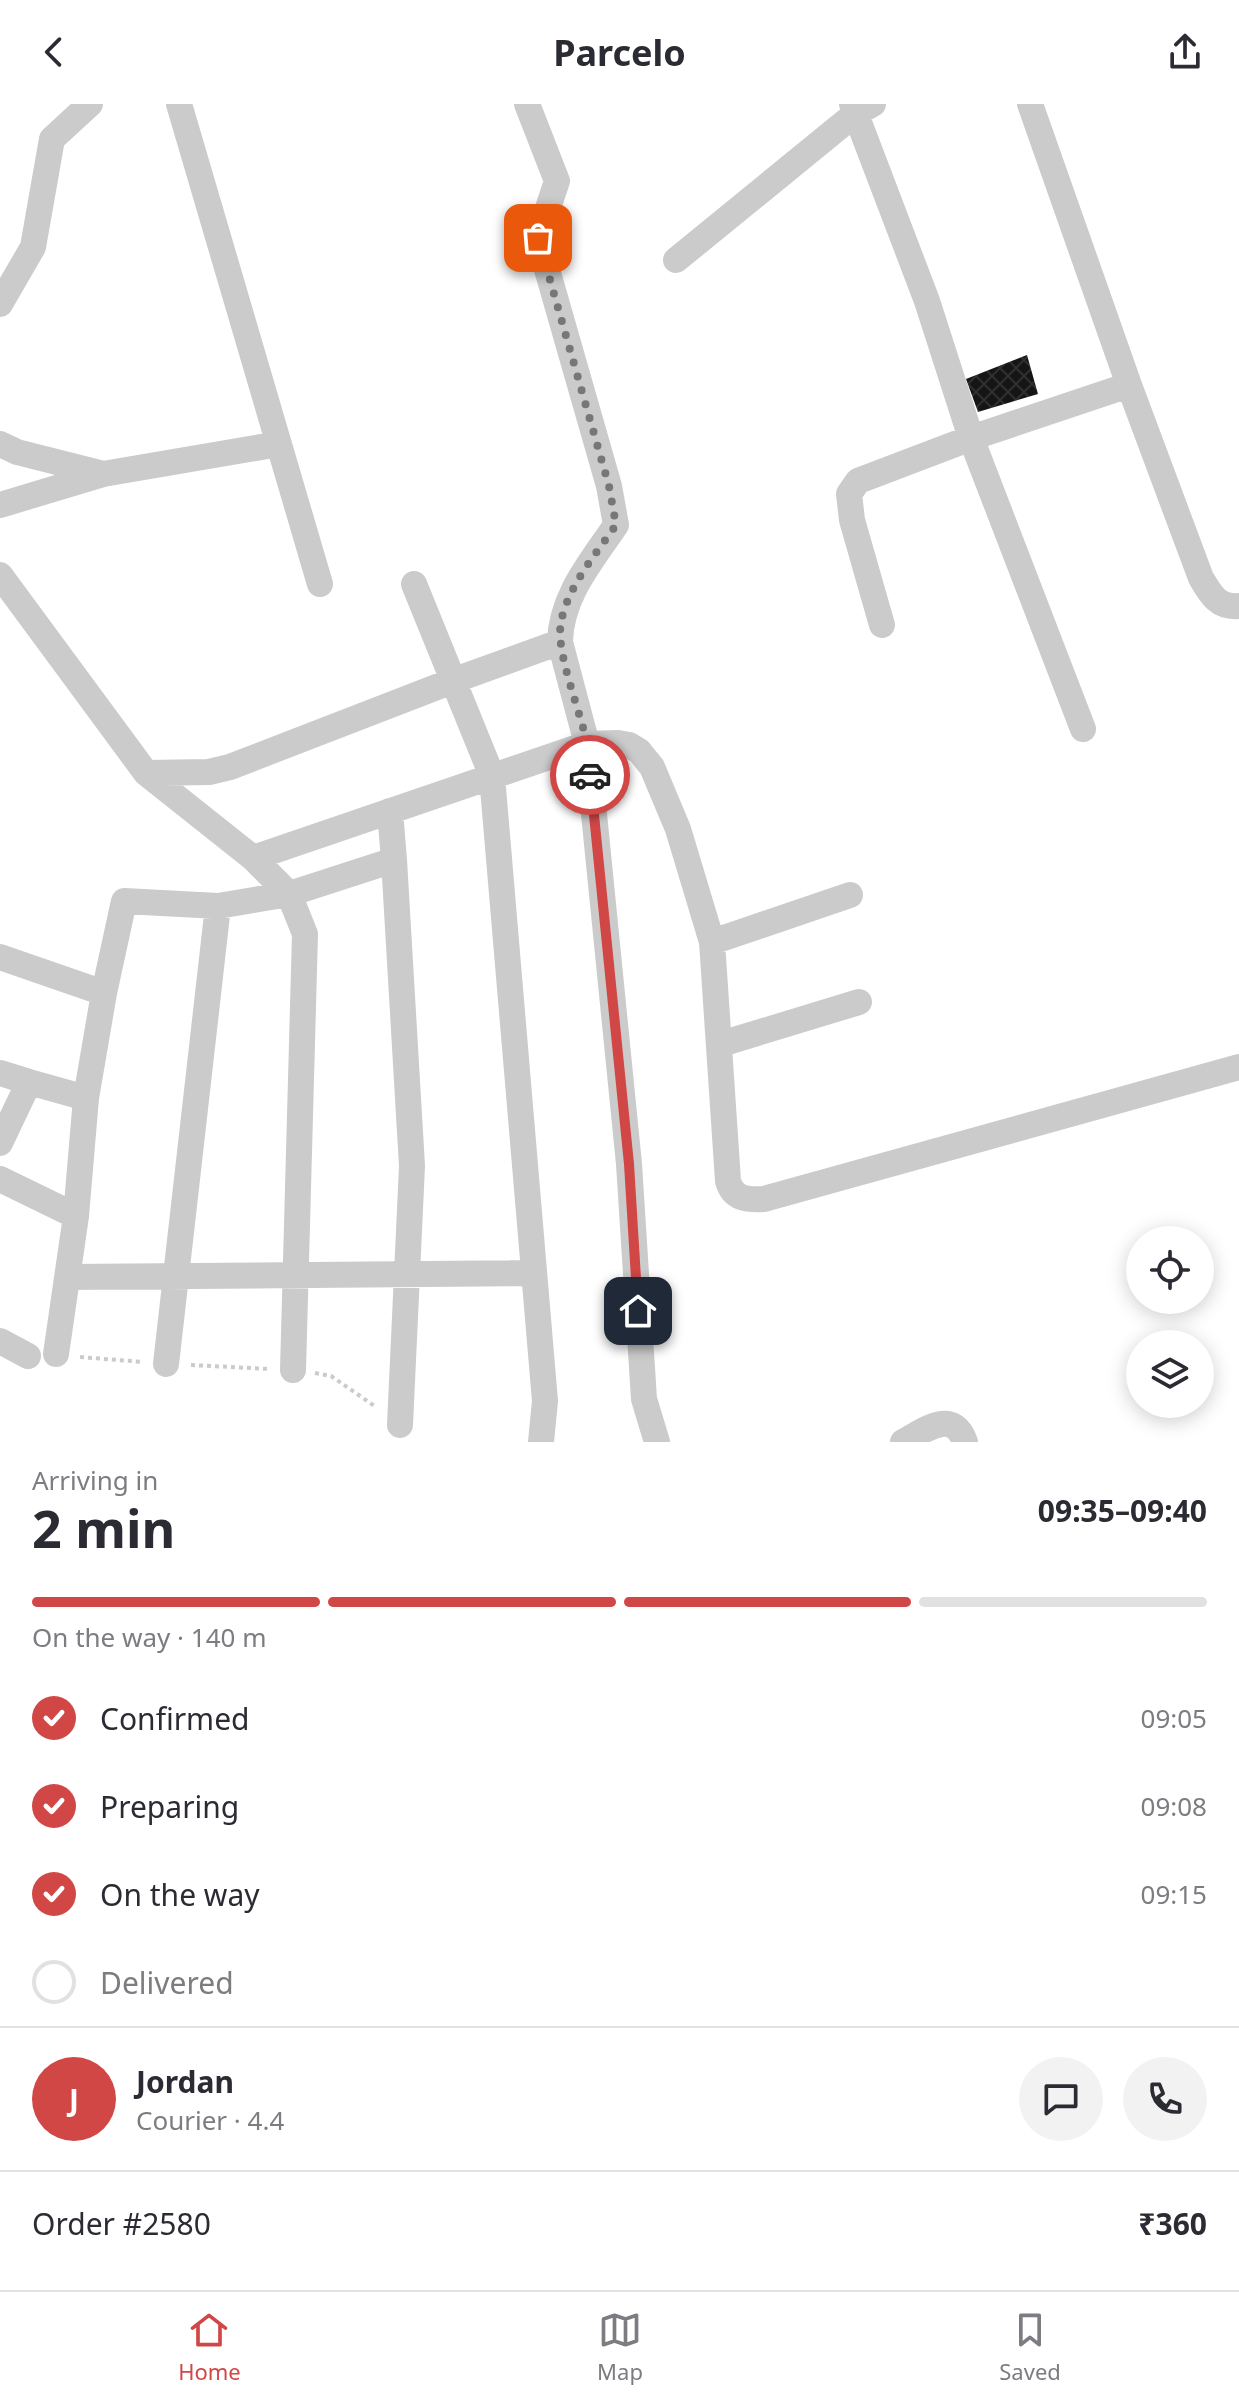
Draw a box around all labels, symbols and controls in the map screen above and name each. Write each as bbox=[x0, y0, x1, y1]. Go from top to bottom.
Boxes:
text: Parcelo bbox=[553, 28, 686, 77]
icon: back bbox=[32, 30, 76, 74]
icon: share bbox=[1163, 30, 1207, 74]
pin bbox=[504, 204, 572, 272]
icon: bag bbox=[516, 216, 560, 260]
courier bbox=[550, 735, 630, 815]
icon: car bbox=[568, 753, 612, 797]
map controls bbox=[1126, 1226, 1214, 1418]
button: locate bbox=[1126, 1226, 1214, 1314]
pin bbox=[604, 1277, 672, 1345]
icon: home bbox=[616, 1289, 660, 1333]
button: layers bbox=[1126, 1330, 1214, 1418]
text: Arriving in bbox=[32, 1462, 158, 1498]
text: 09:35–09:40 bbox=[1038, 1490, 1207, 1531]
text: 2 min bbox=[32, 1492, 175, 1563]
text: On the way · 140 m bbox=[32, 1619, 266, 1655]
icon: check bbox=[32, 1696, 76, 1740]
text: Confirmed bbox=[100, 1698, 250, 1739]
text: 09:05 bbox=[1141, 1700, 1207, 1736]
icon: check bbox=[32, 1784, 76, 1828]
text: Preparing bbox=[100, 1786, 239, 1827]
text: 09:08 bbox=[1141, 1788, 1207, 1824]
icon: check bbox=[32, 1872, 76, 1916]
text: On the way bbox=[100, 1874, 260, 1915]
text: 09:15 bbox=[1141, 1876, 1207, 1912]
text: Delivered bbox=[100, 1962, 234, 2003]
button: chat bbox=[1019, 2057, 1103, 2141]
button: phone bbox=[1123, 2057, 1207, 2141]
text: Jordan bbox=[136, 2061, 234, 2102]
text: J bbox=[69, 2079, 79, 2120]
text: Courier · 4.4 bbox=[136, 2102, 284, 2138]
text: Order #2580 bbox=[32, 2203, 211, 2244]
text: ₹360 bbox=[1138, 2203, 1207, 2244]
tab: Home bbox=[178, 2308, 241, 2386]
tab: Map bbox=[597, 2308, 643, 2386]
tab: Saved bbox=[999, 2308, 1061, 2386]

